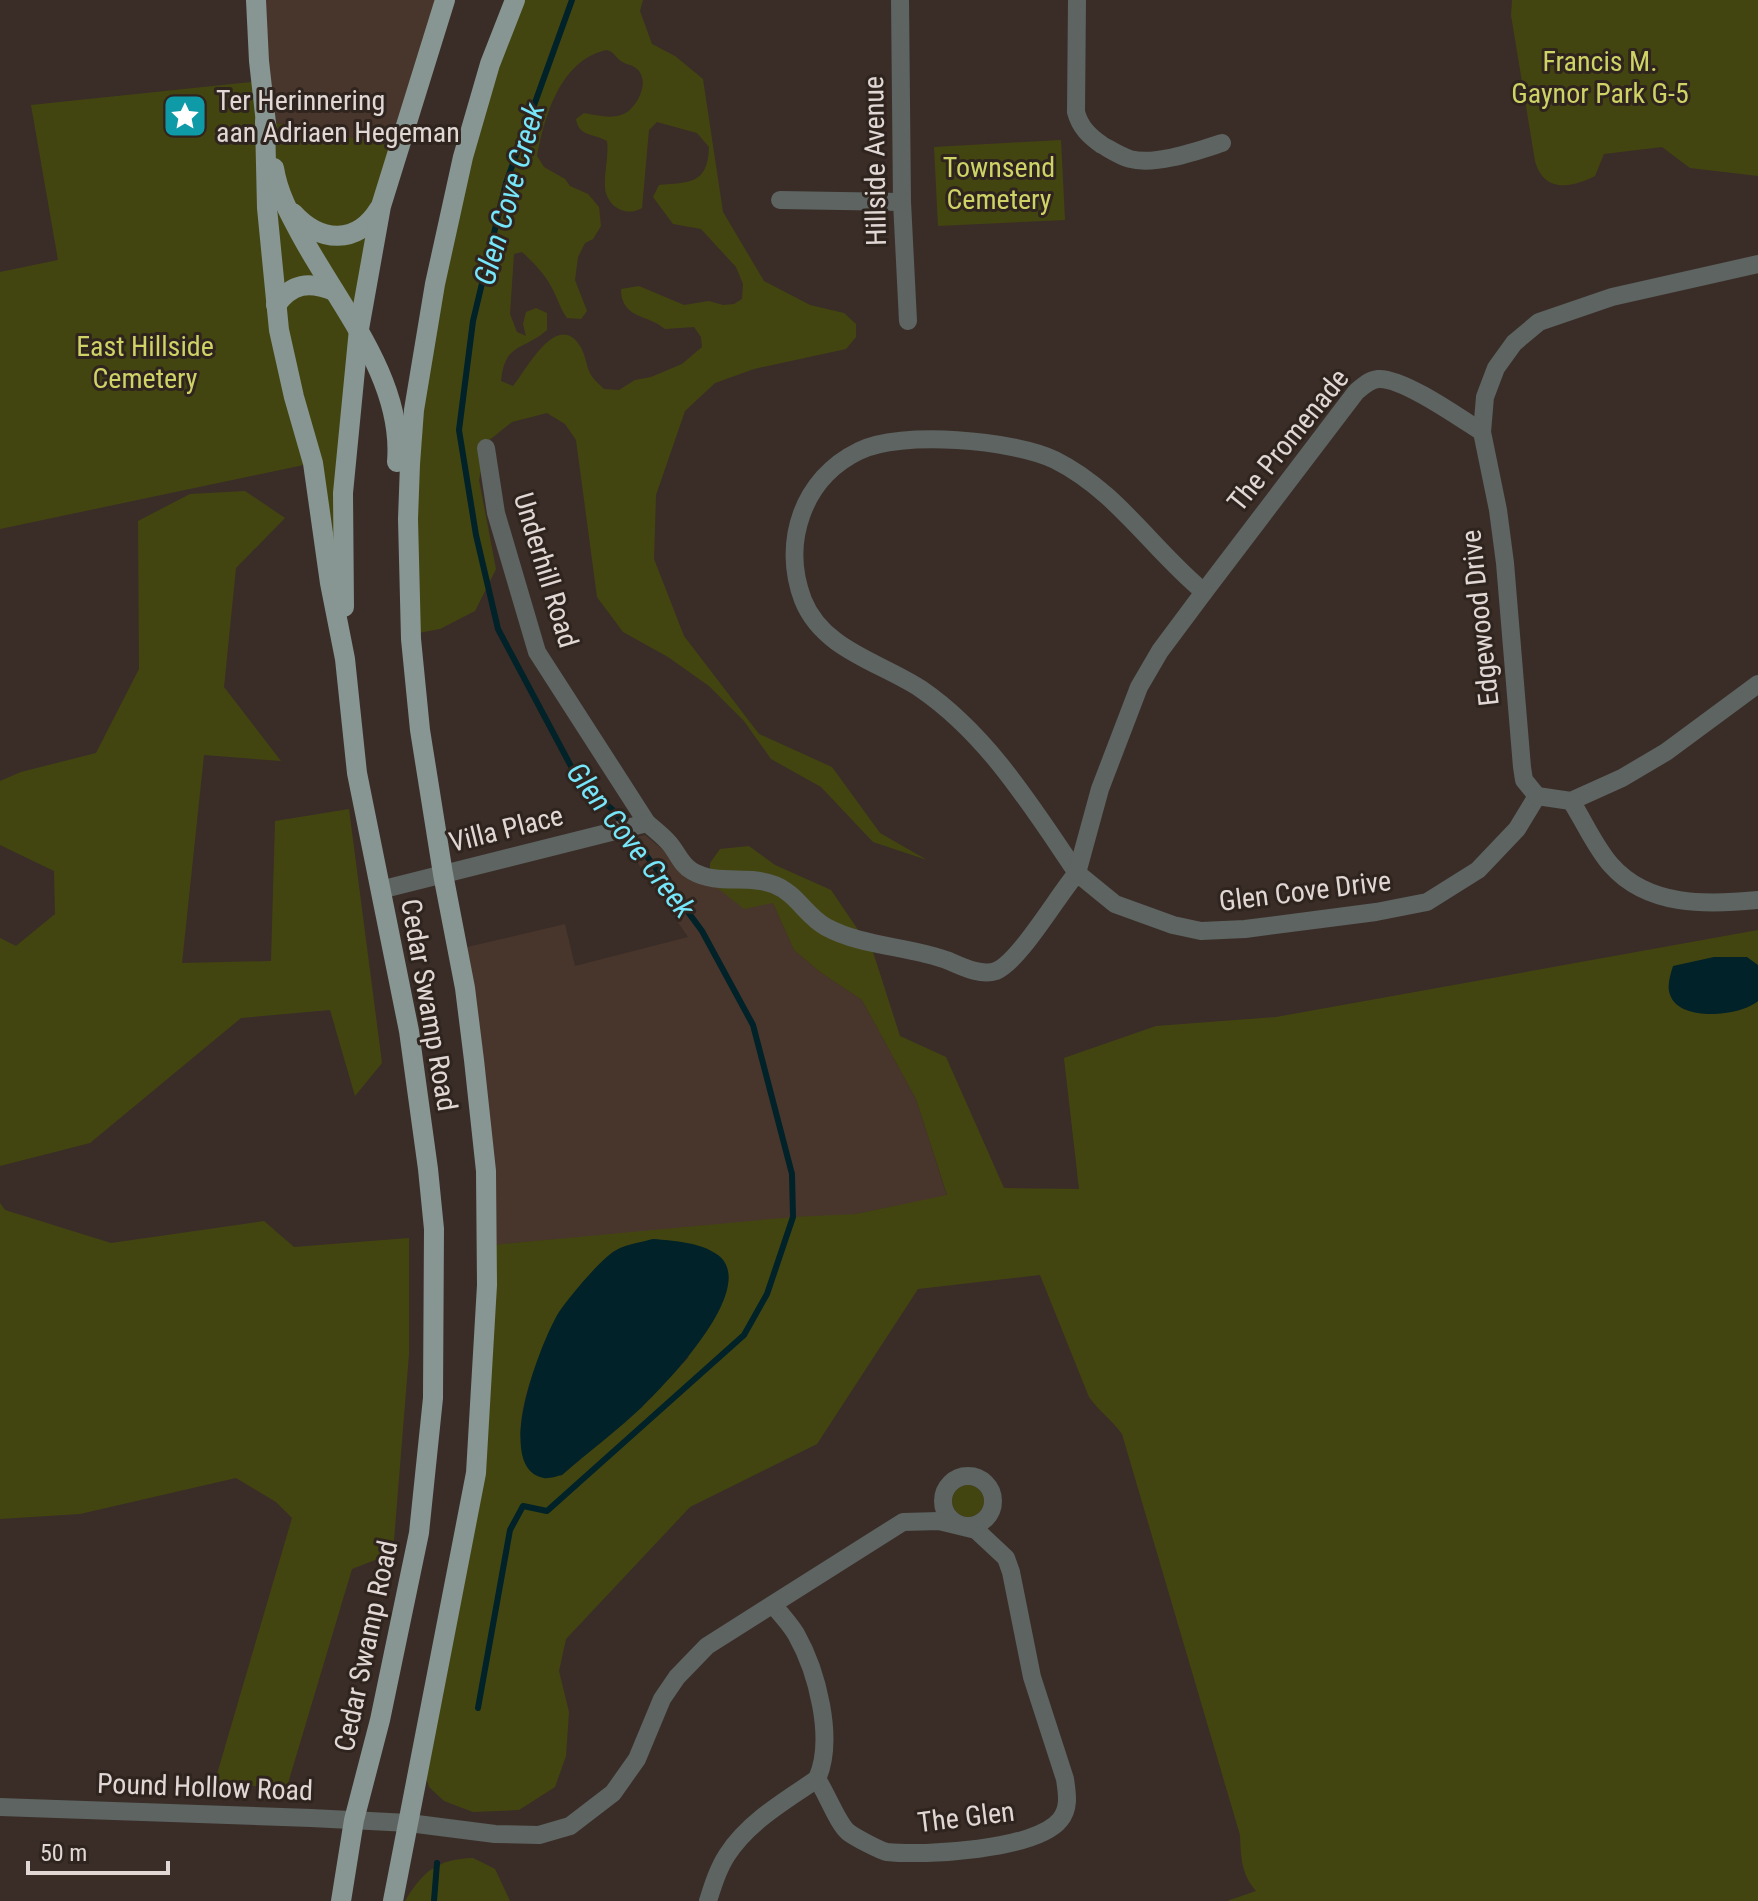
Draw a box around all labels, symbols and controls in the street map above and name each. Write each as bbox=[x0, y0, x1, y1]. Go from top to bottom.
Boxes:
park label: Francis M. Gaynor Park G-5 bbox=[1511, 45, 1689, 110]
street label: Hillside Avenue bbox=[857, 76, 893, 246]
place label: Ter Herinnering aan Adriaen Hegeman bbox=[216, 84, 460, 149]
place icon: Ter Herinnering aan Adriaen Hegeman bbox=[161, 92, 209, 140]
water label: Glen Cove Creek bbox=[466, 98, 552, 289]
park label: Townsend Cemetery bbox=[943, 151, 1055, 216]
park label: East Hillside Cemetery bbox=[76, 330, 214, 395]
street label: The Promenade bbox=[1221, 362, 1355, 518]
street label: Underhill Road bbox=[507, 489, 585, 651]
street label: Edgewood Drive bbox=[1454, 528, 1506, 708]
water label: Glen Cove Creek bbox=[559, 755, 703, 925]
street label: Villa Place bbox=[446, 799, 566, 859]
street label: Glen Cove Drive bbox=[1217, 864, 1393, 918]
street label: Cedar Swamp Road bbox=[394, 896, 464, 1114]
street label: Cedar Swamp Road bbox=[328, 1537, 404, 1755]
street label: Pound Hollow Road bbox=[96, 1767, 314, 1807]
street label: The Glen bbox=[916, 1795, 1016, 1839]
scale bar bbox=[28, 1825, 168, 1875]
text: 50 m bbox=[40, 1839, 87, 1867]

